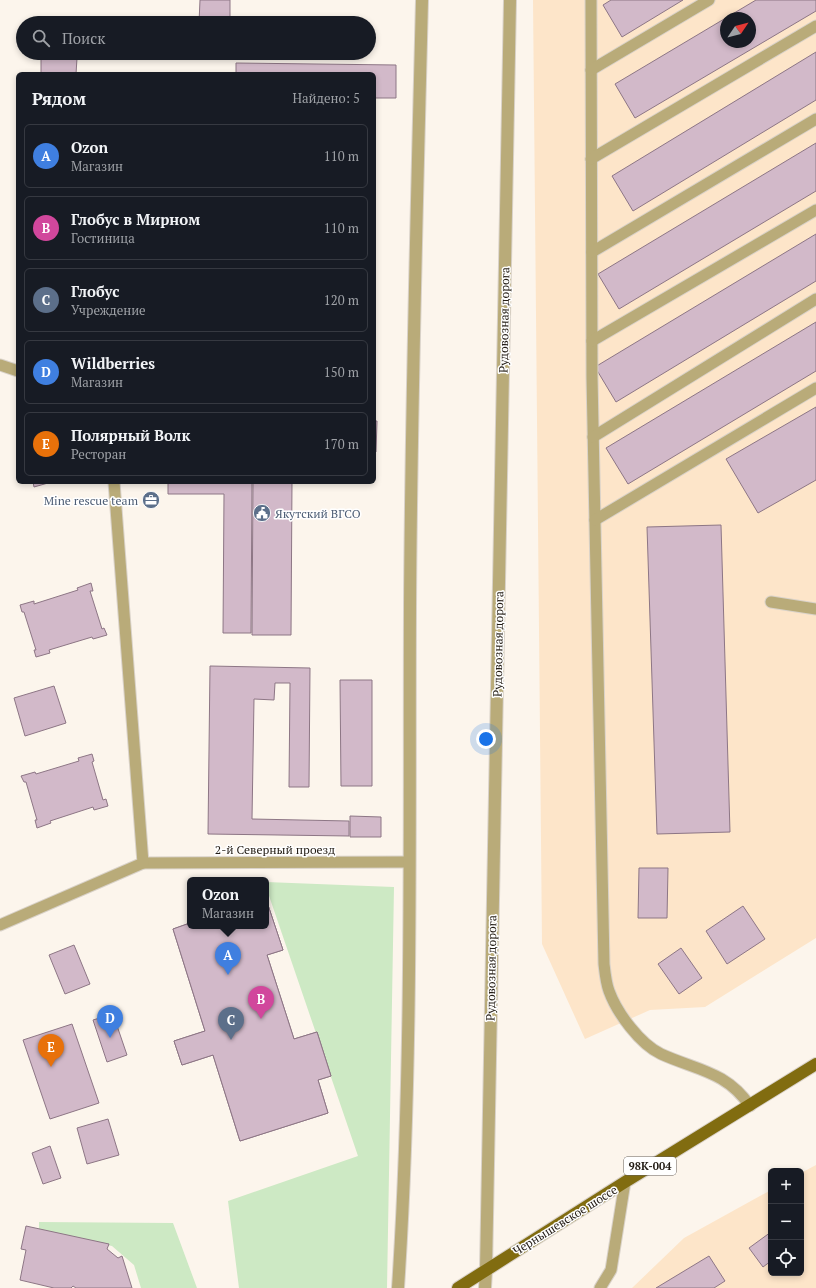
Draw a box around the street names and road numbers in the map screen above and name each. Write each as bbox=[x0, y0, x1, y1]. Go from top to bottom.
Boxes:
street label: Рудовозная дорога bbox=[496, 267, 512, 373]
street label: Рудовозная дорога bbox=[490, 591, 506, 697]
street label: 2-й Северный проезд bbox=[215, 842, 335, 857]
street label: Рудовозная дорога bbox=[483, 915, 499, 1021]
road number: 98К-004 bbox=[624, 1157, 676, 1175]
street label: Чернышевское шоссе bbox=[510, 1182, 620, 1258]

